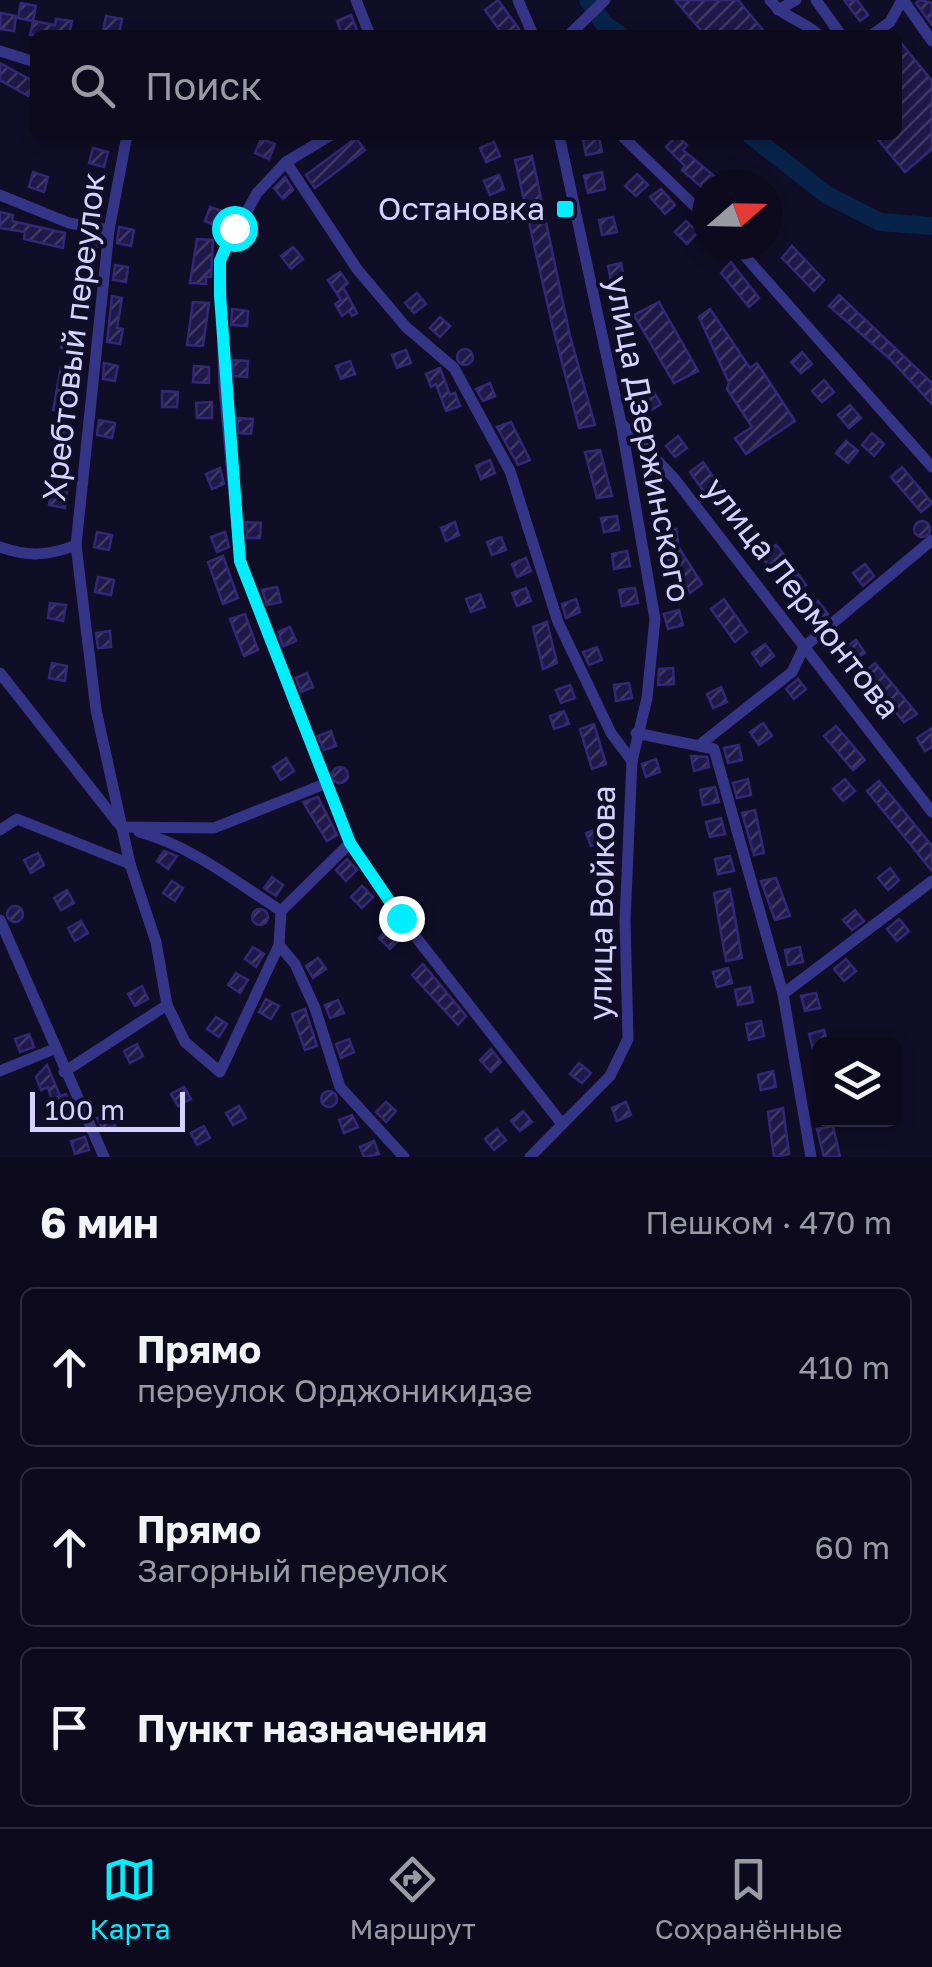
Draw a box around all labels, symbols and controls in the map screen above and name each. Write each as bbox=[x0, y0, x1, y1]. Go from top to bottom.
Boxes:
search box bbox=[30, 30, 902, 140]
icon: search bbox=[65, 58, 120, 113]
text: Поиск bbox=[145, 63, 262, 108]
north arrow bbox=[692, 170, 782, 260]
street label: Хребтовый переулок bbox=[34, 171, 112, 503]
place label: Остановка bbox=[378, 189, 545, 227]
marker: Остановка bbox=[554, 198, 576, 220]
route start bbox=[212, 206, 258, 252]
street label: улица Дзержинского bbox=[599, 272, 699, 605]
street label: улица Лермонтова bbox=[697, 469, 909, 725]
street label: улица Войкова bbox=[580, 785, 622, 1021]
route end bbox=[379, 896, 425, 942]
map controls bbox=[812, 1037, 902, 1127]
button: layers bbox=[812, 1037, 902, 1127]
scale bar bbox=[30, 1087, 185, 1132]
text: 100 m bbox=[45, 1093, 125, 1126]
text: 6 мин bbox=[40, 1197, 159, 1247]
text: Пешком · 470 m bbox=[645, 1203, 892, 1241]
text: Прямо bbox=[137, 1326, 261, 1371]
icon: ahead bbox=[42, 1340, 97, 1395]
text: 410 m bbox=[799, 1348, 890, 1386]
text: переулок Орджоникидзе bbox=[137, 1371, 533, 1409]
text: Прямо bbox=[137, 1506, 261, 1551]
icon: ahead bbox=[42, 1520, 97, 1575]
text: 60 m bbox=[814, 1528, 890, 1566]
text: Загорный переулок bbox=[137, 1551, 448, 1589]
icon: arrive bbox=[42, 1700, 97, 1755]
text: Пункт назначения bbox=[137, 1705, 487, 1750]
tab: Карта bbox=[89, 1852, 171, 1945]
tab: Маршрут bbox=[349, 1852, 476, 1945]
tab: Сохранённые bbox=[655, 1852, 843, 1945]

